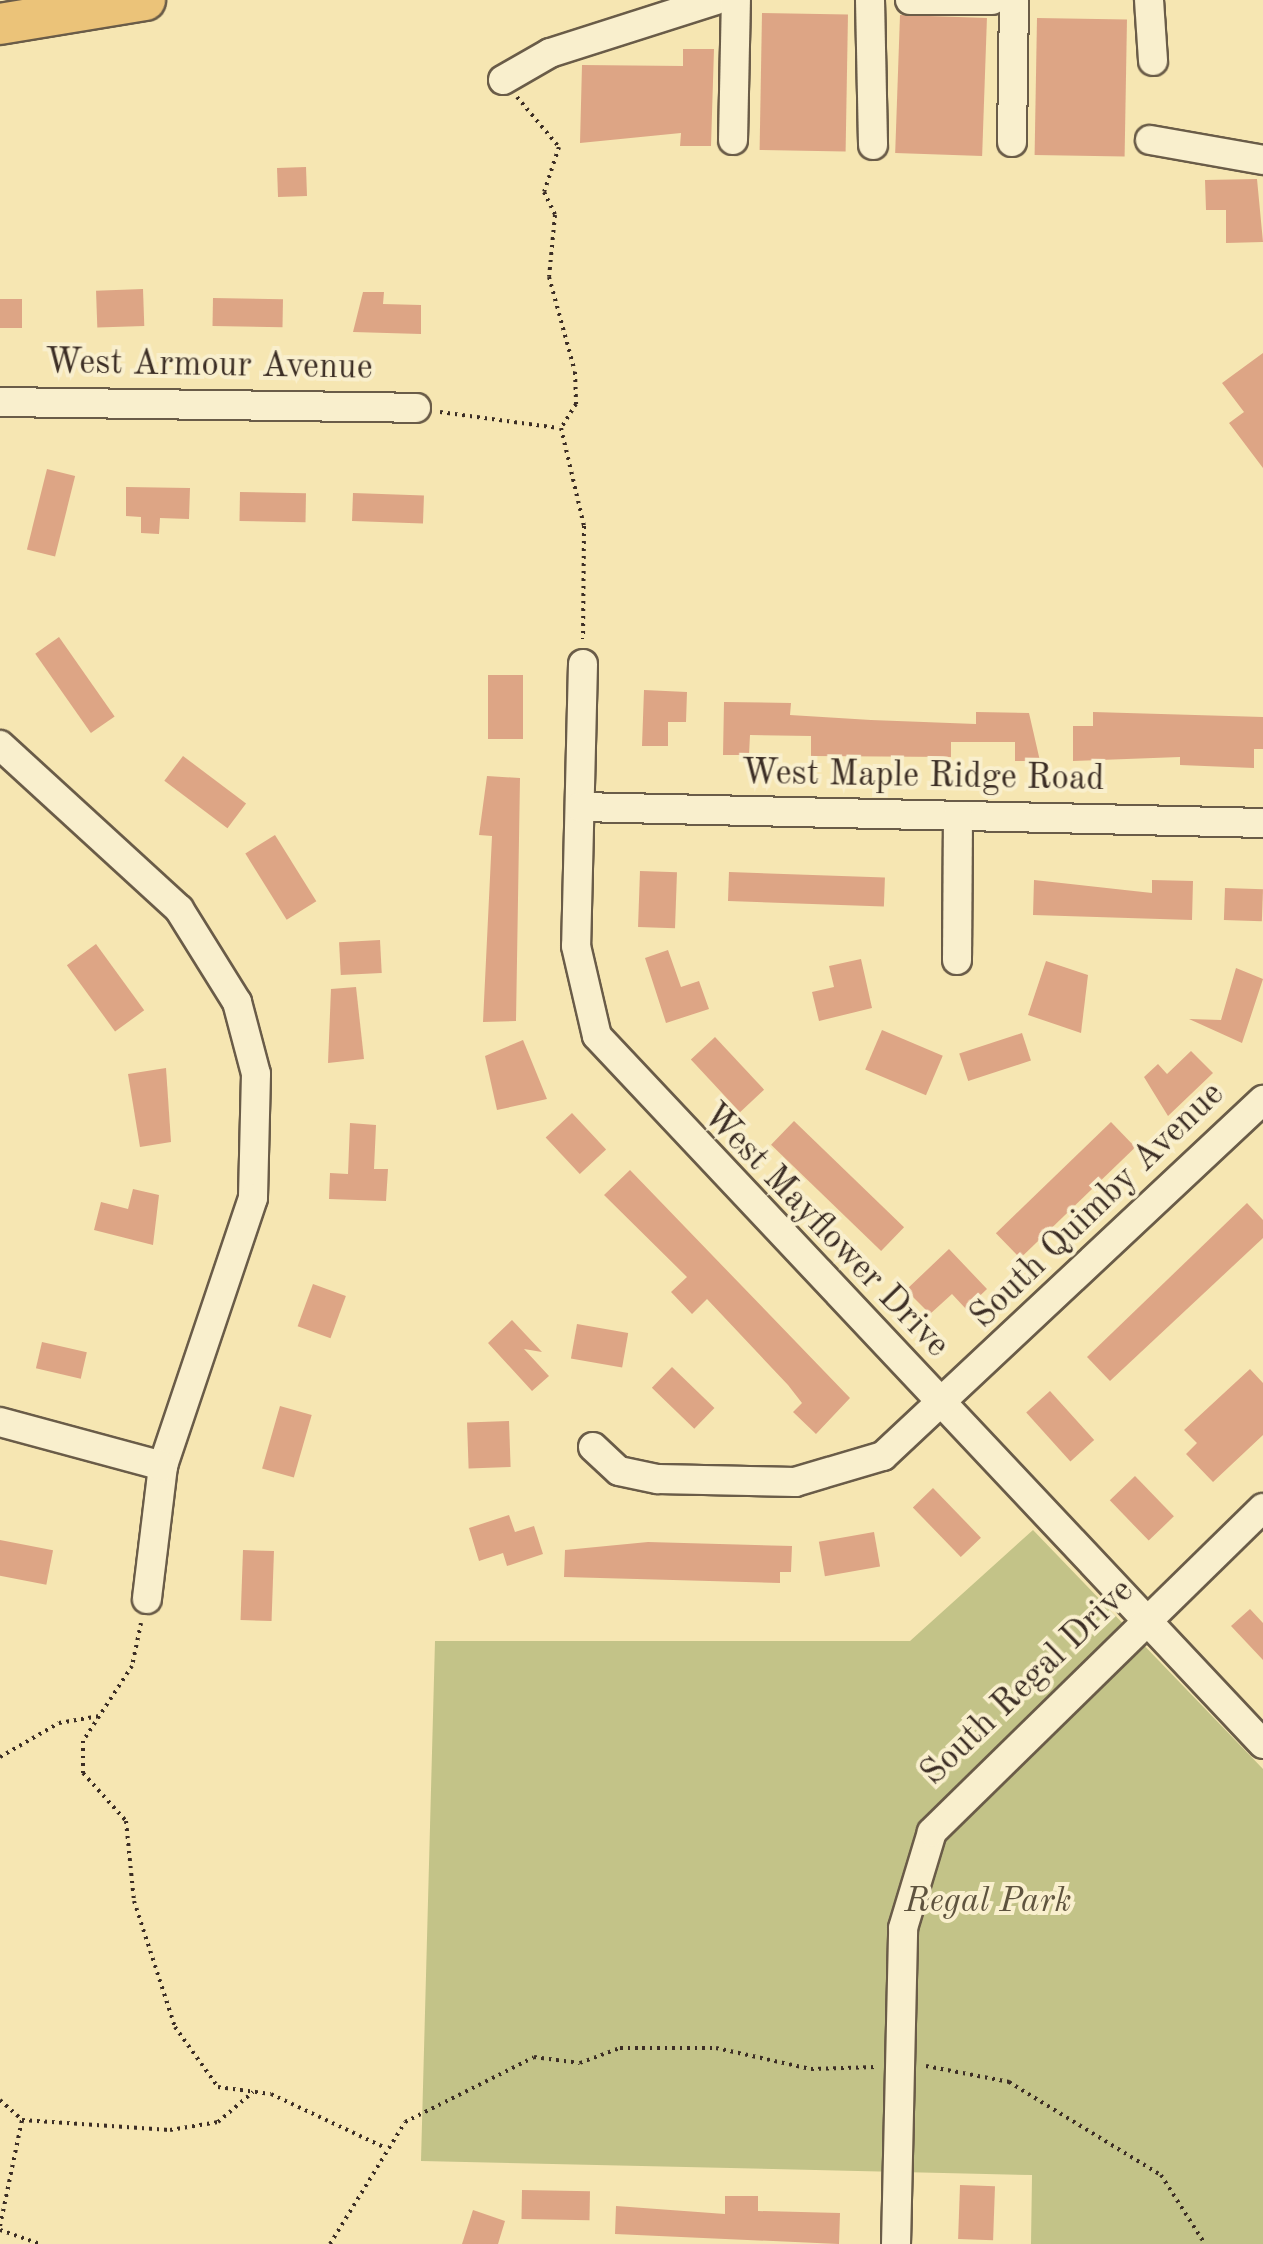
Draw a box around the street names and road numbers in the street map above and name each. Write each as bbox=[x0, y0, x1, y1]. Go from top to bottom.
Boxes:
street label: West Armour Avenue bbox=[45, 342, 373, 390]
street label: West Maple Ridge Road bbox=[741, 753, 1105, 801]
street label: South Quimby Avenue bbox=[962, 1074, 1234, 1338]
street label: West Mayflower Drive bbox=[693, 1095, 957, 1367]
street label: South Regal Drive bbox=[913, 1571, 1143, 1795]

